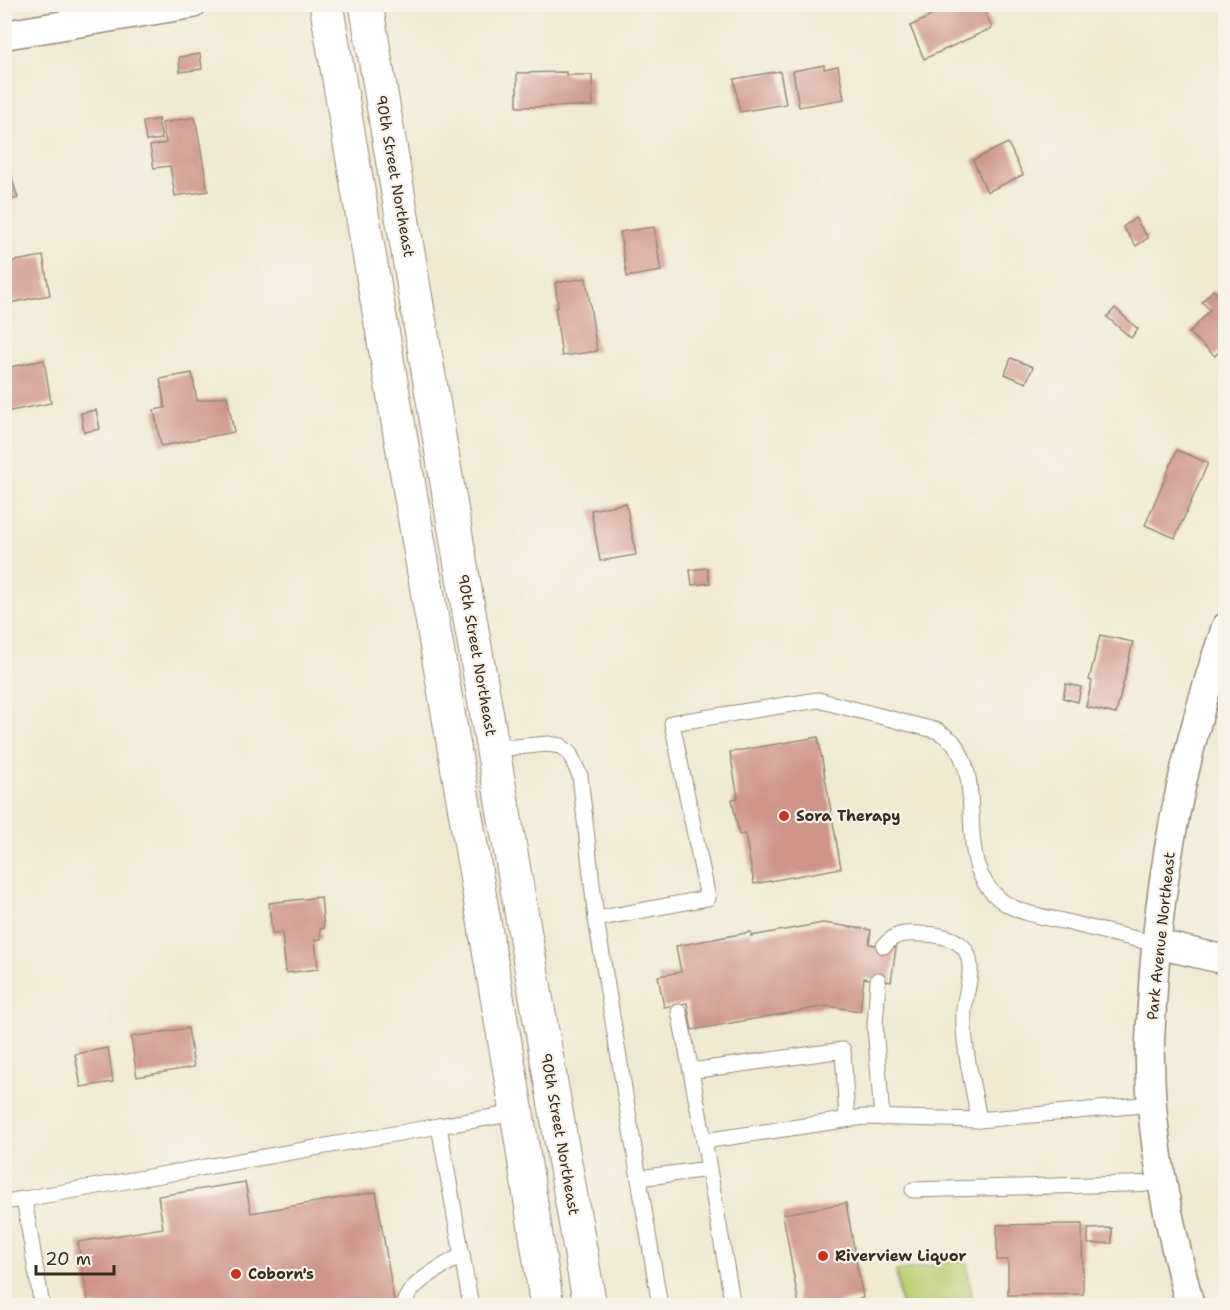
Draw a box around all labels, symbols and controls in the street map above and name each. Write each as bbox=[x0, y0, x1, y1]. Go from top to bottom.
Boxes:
street label: 90th Street Northeast bbox=[371, 93, 419, 259]
street label: 90th Street Northeast bbox=[453, 572, 501, 738]
place label: Sora Therapy bbox=[796, 806, 901, 826]
marker: Sora Therapy bbox=[777, 809, 791, 823]
street label: Park Avenue Northeast bbox=[1142, 851, 1180, 1021]
street label: 90th Street Northeast bbox=[536, 1051, 584, 1217]
scale bar bbox=[36, 1238, 114, 1276]
place label: Riverview Liquor bbox=[835, 1246, 966, 1266]
text: 20 m bbox=[45, 1247, 91, 1271]
marker: Riverview Liquor bbox=[816, 1249, 830, 1263]
place label: Coborn's bbox=[248, 1264, 314, 1284]
marker: Coborn's bbox=[229, 1267, 243, 1281]

